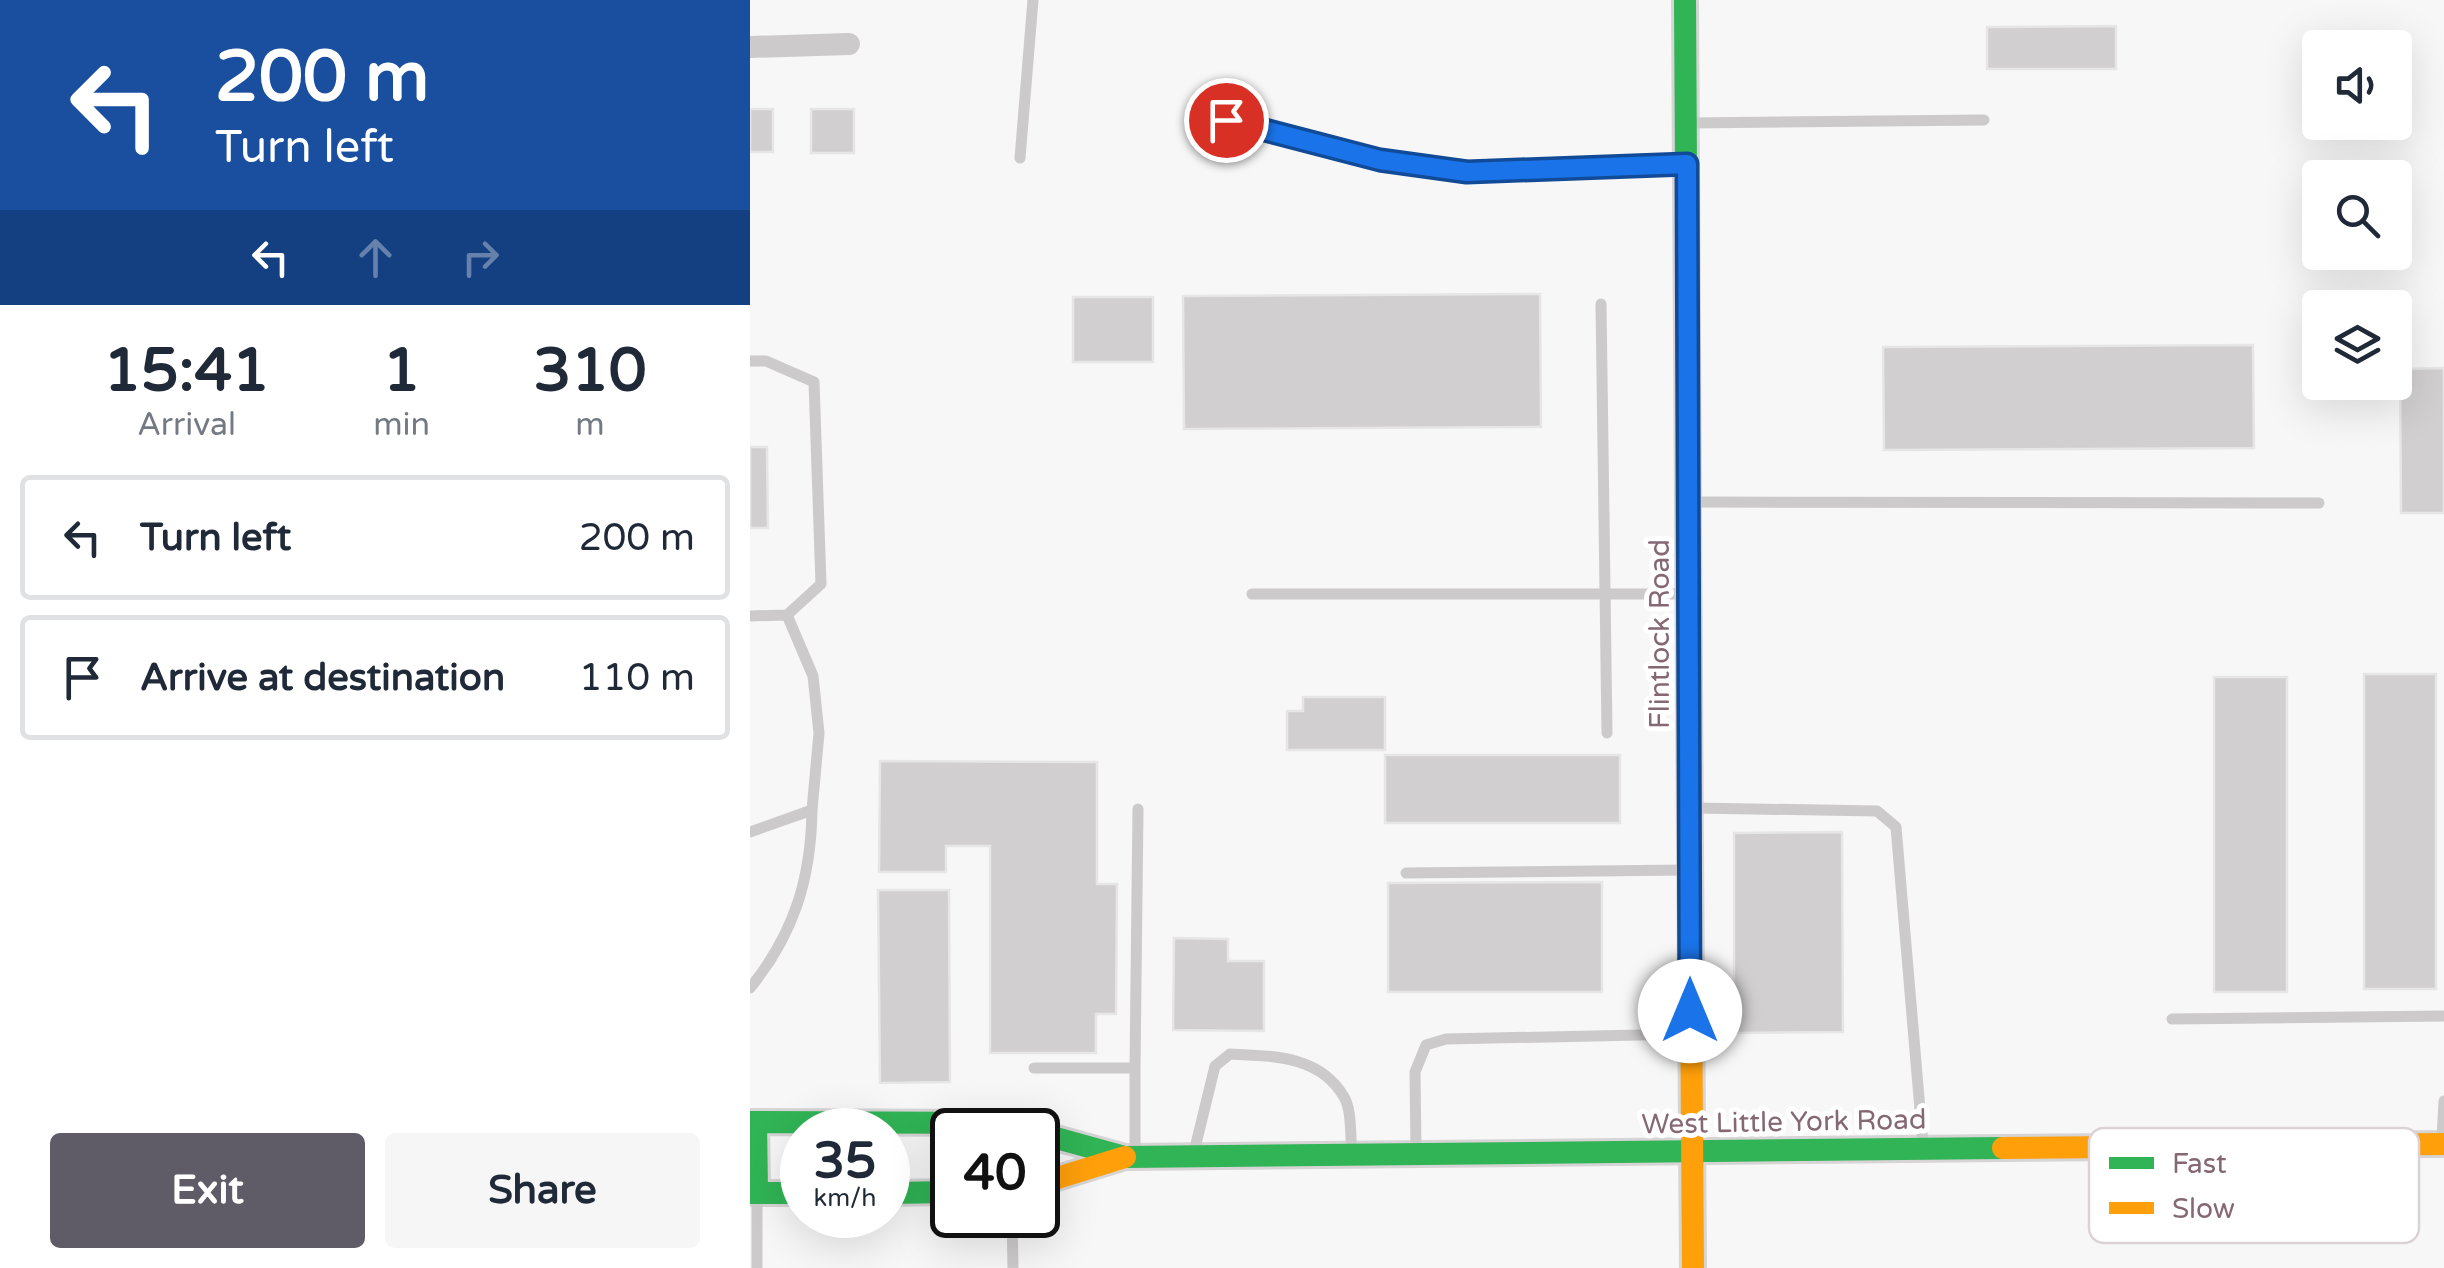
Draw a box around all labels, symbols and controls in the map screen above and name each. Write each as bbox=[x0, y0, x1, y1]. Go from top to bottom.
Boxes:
map controls bbox=[2302, 30, 2412, 400]
button: sound bbox=[2302, 30, 2412, 140]
text: 200 m bbox=[215, 36, 429, 120]
icon: left bbox=[50, 40, 180, 170]
pin bbox=[1184, 78, 1269, 163]
icon: arrive bbox=[1199, 93, 1254, 148]
text: Turn left bbox=[215, 121, 394, 175]
button: search bbox=[2302, 160, 2412, 270]
icon: left bbox=[243, 230, 298, 285]
icon: ahead bbox=[348, 230, 403, 285]
icon: right bbox=[453, 230, 508, 285]
button: layers bbox=[2302, 290, 2412, 400]
text: 15:41 bbox=[103, 335, 270, 407]
text: 1 bbox=[383, 335, 420, 407]
text: 310 bbox=[533, 335, 647, 407]
text: Arrival bbox=[137, 406, 236, 444]
text: min bbox=[373, 406, 430, 444]
text: m bbox=[575, 406, 605, 444]
icon: left bbox=[55, 510, 110, 565]
text: Turn left bbox=[140, 515, 291, 561]
text: 200 m bbox=[579, 515, 695, 561]
street label: Flintlock Road bbox=[1643, 539, 1677, 729]
icon: arrive bbox=[55, 650, 110, 705]
text: Arrive at destination bbox=[140, 655, 505, 701]
text: 110 m bbox=[579, 655, 695, 701]
position arrow bbox=[1638, 959, 1742, 1063]
street label: West Little York Road bbox=[1641, 1103, 1927, 1141]
speed limit sign: 40 bbox=[930, 1108, 1060, 1238]
legend bbox=[2089, 1128, 2419, 1243]
text: 35 bbox=[814, 1131, 876, 1191]
button: Exit bbox=[50, 1133, 365, 1248]
button: Share bbox=[385, 1133, 700, 1248]
text: Fast bbox=[2172, 1147, 2227, 1181]
text: km/h bbox=[814, 1183, 876, 1213]
text: Slow bbox=[2172, 1192, 2235, 1226]

